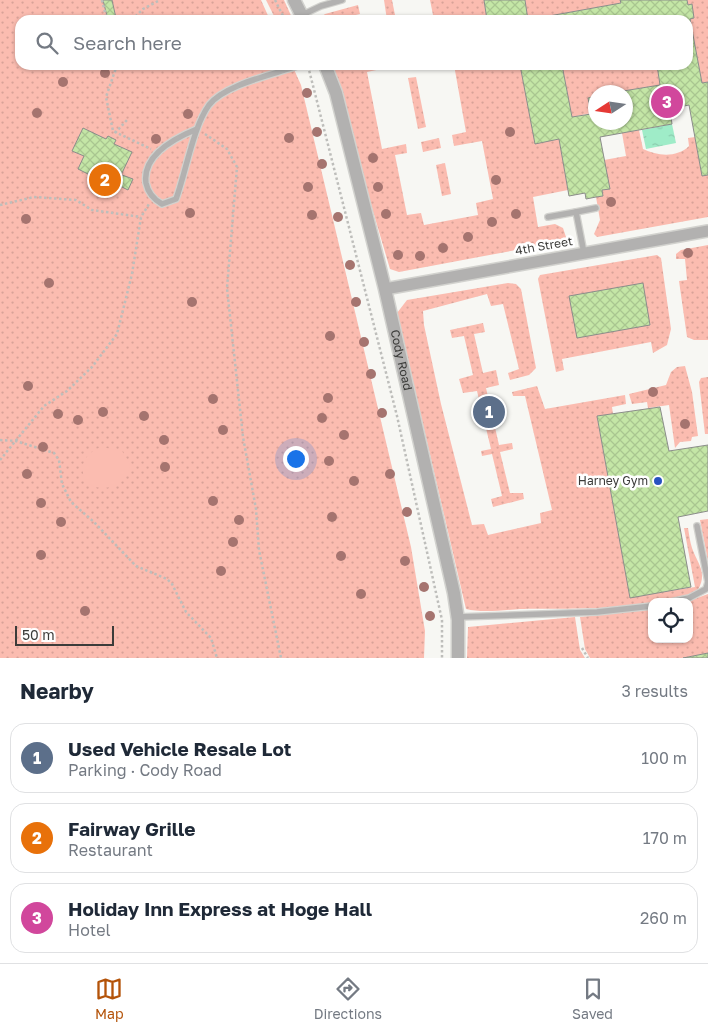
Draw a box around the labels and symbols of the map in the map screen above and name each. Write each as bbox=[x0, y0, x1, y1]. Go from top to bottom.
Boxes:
pin: 3 bbox=[651, 83, 683, 121]
north arrow bbox=[588, 85, 633, 130]
pin: 2 bbox=[89, 161, 121, 199]
street label: 4th Street bbox=[514, 233, 574, 258]
street label: Cody Road bbox=[387, 328, 416, 392]
pin: 1 bbox=[473, 393, 505, 431]
your location bbox=[283, 446, 309, 472]
place label: Harney Gym bbox=[578, 473, 648, 488]
marker: Harney Gym bbox=[652, 475, 664, 487]
scale bar bbox=[15, 623, 114, 646]

